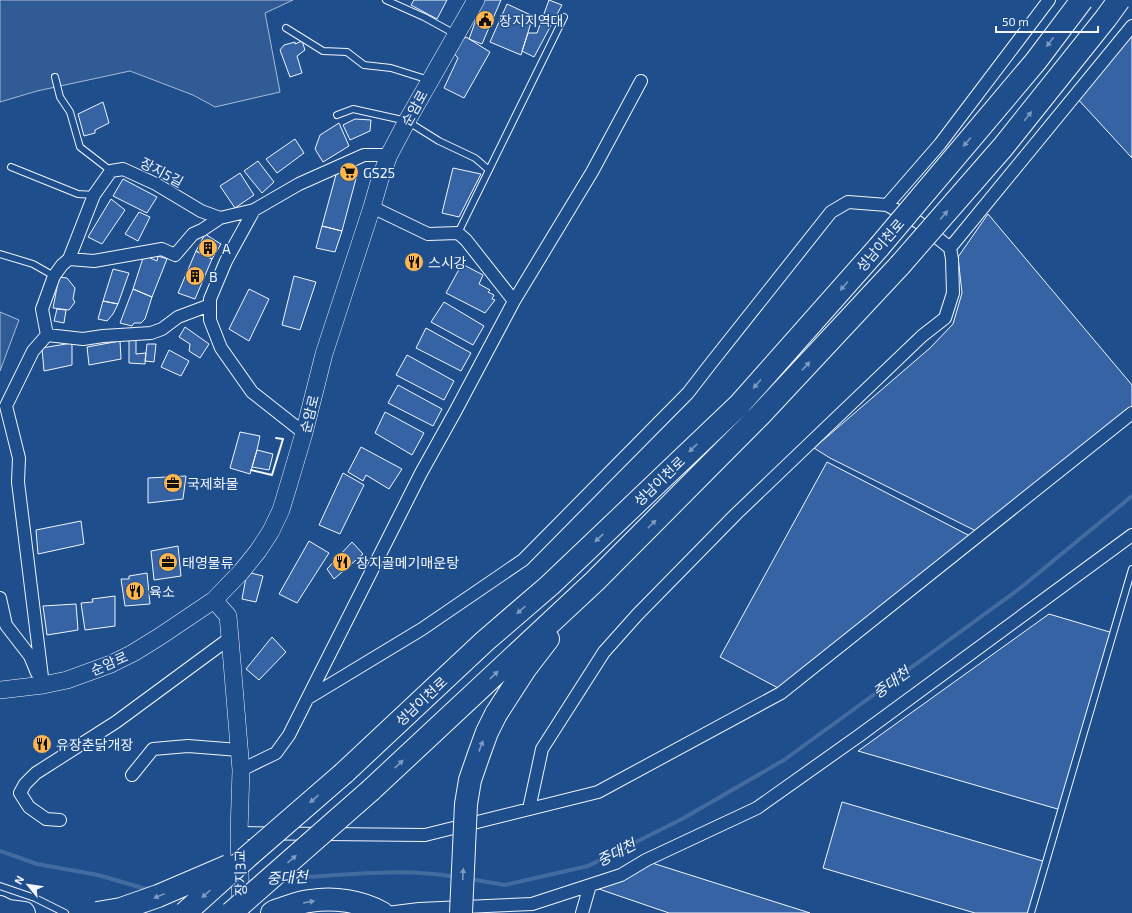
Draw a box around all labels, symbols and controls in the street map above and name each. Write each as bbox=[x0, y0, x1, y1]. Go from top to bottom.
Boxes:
scale bar bbox=[996, 8, 1098, 34]
public building icon: 장지지역대 bbox=[474, 9, 496, 31]
place label: 장지지역대 bbox=[499, 12, 563, 29]
text: 50 m bbox=[1002, 14, 1029, 28]
one-way arrow bbox=[1046, 37, 1054, 48]
street label: 순암로 bbox=[397, 87, 431, 129]
one-way arrow bbox=[1024, 110, 1033, 121]
one-way arrow bbox=[962, 137, 971, 148]
street label: 장지5길 bbox=[138, 154, 186, 190]
supermarket icon: GS25 bbox=[338, 161, 360, 183]
place label: GS25 bbox=[363, 164, 395, 181]
one-way arrow bbox=[939, 210, 948, 219]
street label: 성남이천로 bbox=[852, 215, 908, 275]
building icon: A bbox=[197, 237, 219, 259]
place label: A bbox=[222, 240, 231, 257]
restaurant icon: 스시강 bbox=[403, 251, 425, 273]
place label: 스시강 bbox=[428, 254, 467, 271]
building icon: B bbox=[184, 265, 206, 287]
place label: B bbox=[209, 268, 218, 285]
one-way arrow bbox=[839, 281, 848, 292]
one-way arrow bbox=[801, 361, 811, 371]
one-way arrow bbox=[753, 379, 762, 389]
street label: 순암로 bbox=[296, 393, 322, 435]
one-way arrow bbox=[688, 443, 698, 453]
street label: 성남이천로 bbox=[630, 452, 688, 509]
office icon: 국제화물 bbox=[162, 472, 184, 494]
place label: 국제화물 bbox=[187, 475, 239, 492]
one-way arrow bbox=[647, 519, 656, 529]
one-way arrow bbox=[594, 533, 604, 542]
office icon: 태영물류 bbox=[157, 551, 179, 573]
restaurant icon: 장지골메기매운탕 bbox=[331, 551, 353, 573]
place label: 태영물류 bbox=[182, 554, 234, 571]
place label: 장지골메기매운탕 bbox=[356, 554, 459, 571]
restaurant icon: 육소 bbox=[124, 580, 146, 602]
place label: 육소 bbox=[149, 583, 175, 600]
one-way arrow bbox=[515, 606, 526, 615]
street label: 순암로 bbox=[88, 647, 130, 679]
water label: 중대천 bbox=[869, 661, 915, 701]
one-way arrow bbox=[489, 670, 499, 680]
street label: 성남이천로 bbox=[392, 673, 450, 729]
restaurant icon: 유장춘닭개장 bbox=[31, 733, 53, 755]
place label: 유장춘닭개장 bbox=[56, 736, 133, 753]
one-way arrow bbox=[479, 740, 485, 752]
one-way arrow bbox=[394, 759, 404, 769]
one-way arrow bbox=[309, 794, 320, 803]
water label: 중대천 bbox=[593, 834, 640, 869]
street label: 장지3교 bbox=[231, 850, 249, 896]
one-way arrow bbox=[287, 855, 297, 864]
north arrow bbox=[8, 865, 48, 905]
water label: 중대천 bbox=[266, 867, 310, 887]
one-way arrow bbox=[459, 868, 466, 880]
text: N bbox=[11, 873, 26, 887]
one-way arrow bbox=[201, 889, 212, 898]
one-way arrow bbox=[152, 893, 164, 899]
one-way arrow bbox=[303, 898, 316, 904]

